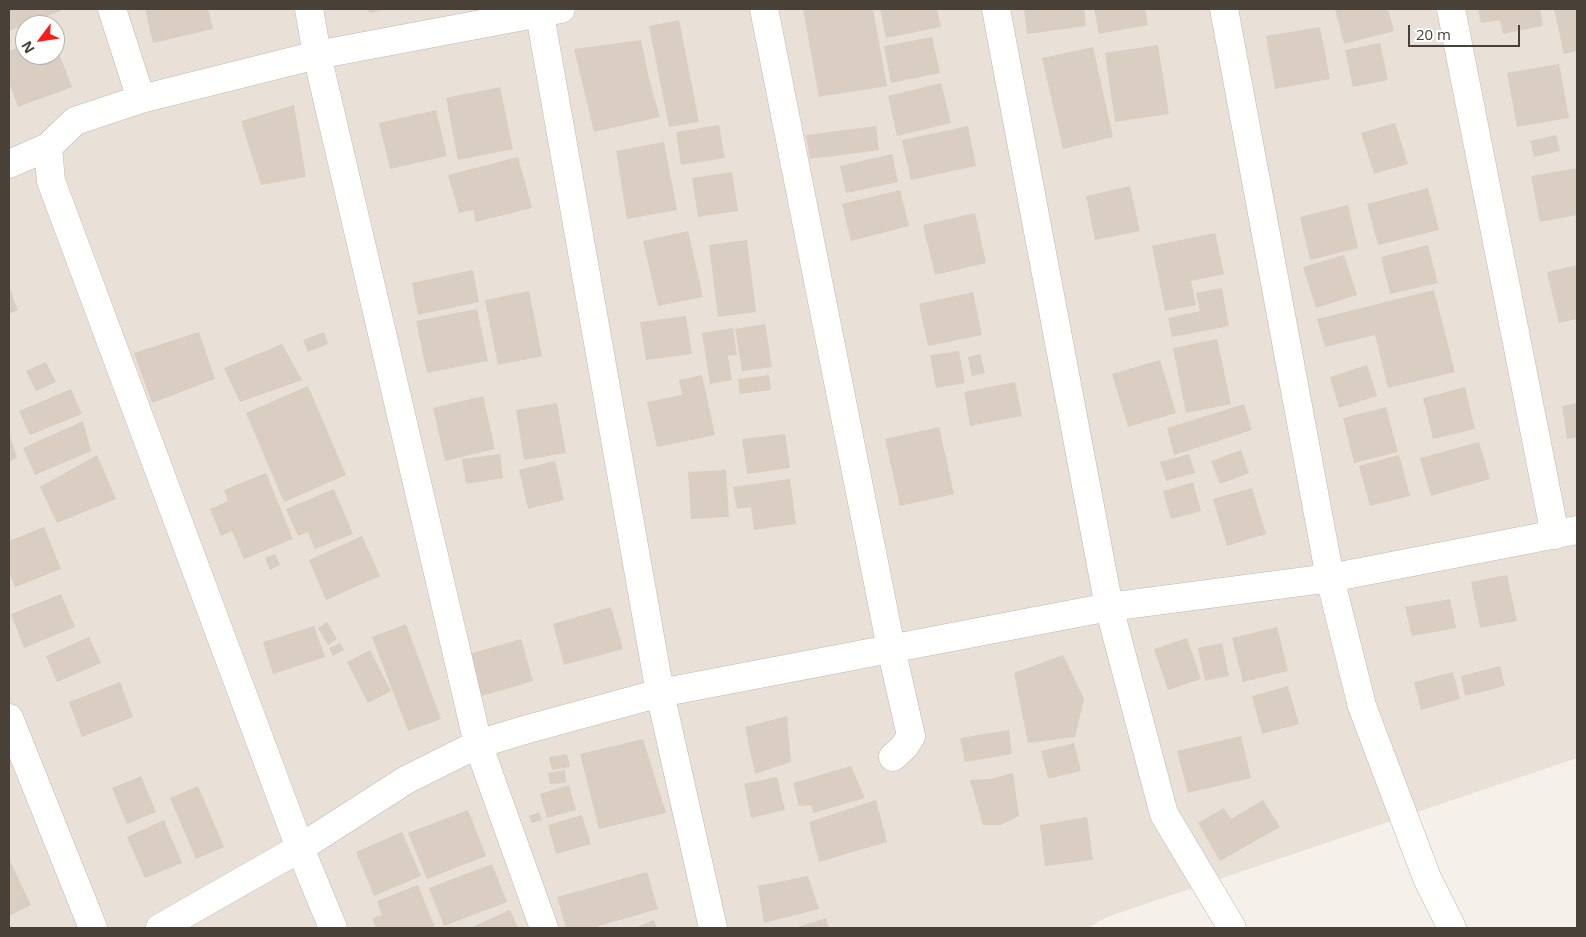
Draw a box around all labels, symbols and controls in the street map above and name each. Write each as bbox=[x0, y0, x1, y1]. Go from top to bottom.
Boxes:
north arrow bbox=[15, 15, 65, 65]
scale bar bbox=[1411, 15, 1524, 47]
text: 20 m bbox=[1416, 24, 1451, 44]
text: N bbox=[16, 38, 39, 57]

